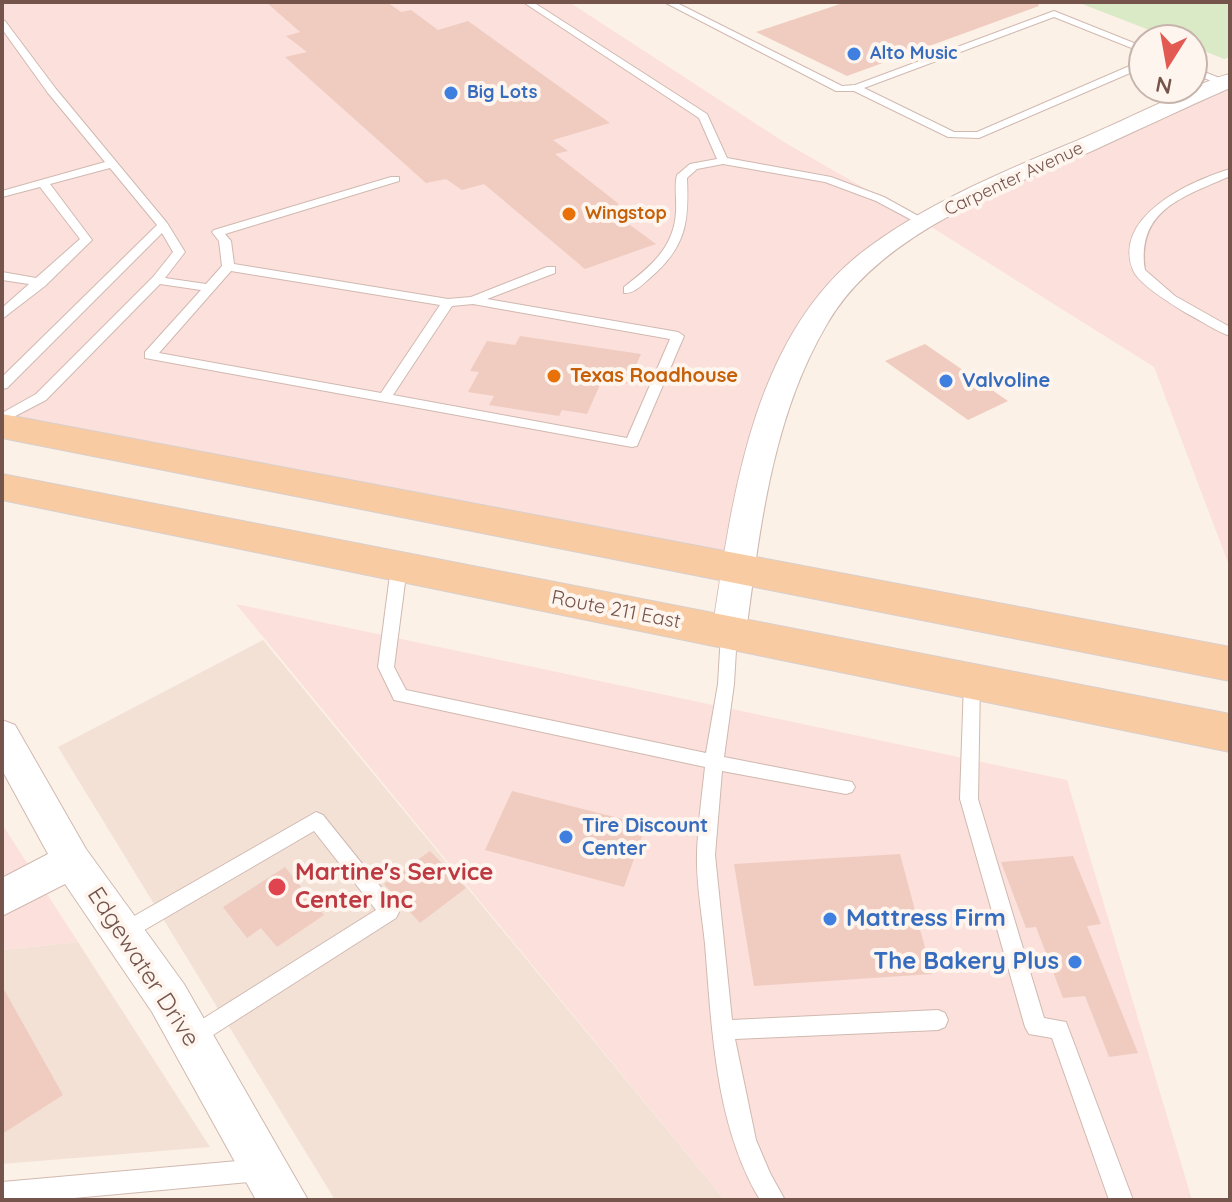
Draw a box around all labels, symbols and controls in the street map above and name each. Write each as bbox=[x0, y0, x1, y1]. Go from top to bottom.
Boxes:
north arrow bbox=[1128, 24, 1208, 104]
place label: Alto Music bbox=[870, 43, 957, 65]
marker: Alto Music bbox=[845, 45, 863, 63]
text: N bbox=[1153, 70, 1174, 101]
place label: Big Lots bbox=[467, 82, 537, 104]
marker: Big Lots bbox=[442, 84, 460, 102]
street label: Carpenter Avenue bbox=[941, 137, 1087, 221]
place label: Wingstop bbox=[585, 203, 667, 225]
marker: Wingstop bbox=[560, 205, 578, 223]
place label: Texas Roadhouse bbox=[570, 364, 738, 388]
marker: Texas Roadhouse bbox=[545, 367, 563, 385]
place label: Valvoline bbox=[962, 369, 1050, 393]
marker: Valvoline bbox=[937, 372, 955, 390]
street label: Route 211 East bbox=[549, 586, 683, 634]
place label: Tire Discount Center bbox=[582, 814, 708, 861]
marker: Tire Discount Center bbox=[557, 828, 575, 846]
place label: Martine's Service Center Inc bbox=[295, 859, 493, 915]
marker: Martine's Service Center Inc bbox=[266, 876, 288, 898]
street label: Edgewater Drive bbox=[81, 882, 205, 1052]
place label: Mattress Firm bbox=[846, 905, 1006, 933]
marker: Mattress Firm bbox=[821, 910, 839, 928]
place label: The Bakery Plus bbox=[873, 948, 1059, 976]
marker: The Bakery Plus bbox=[1066, 953, 1084, 971]

